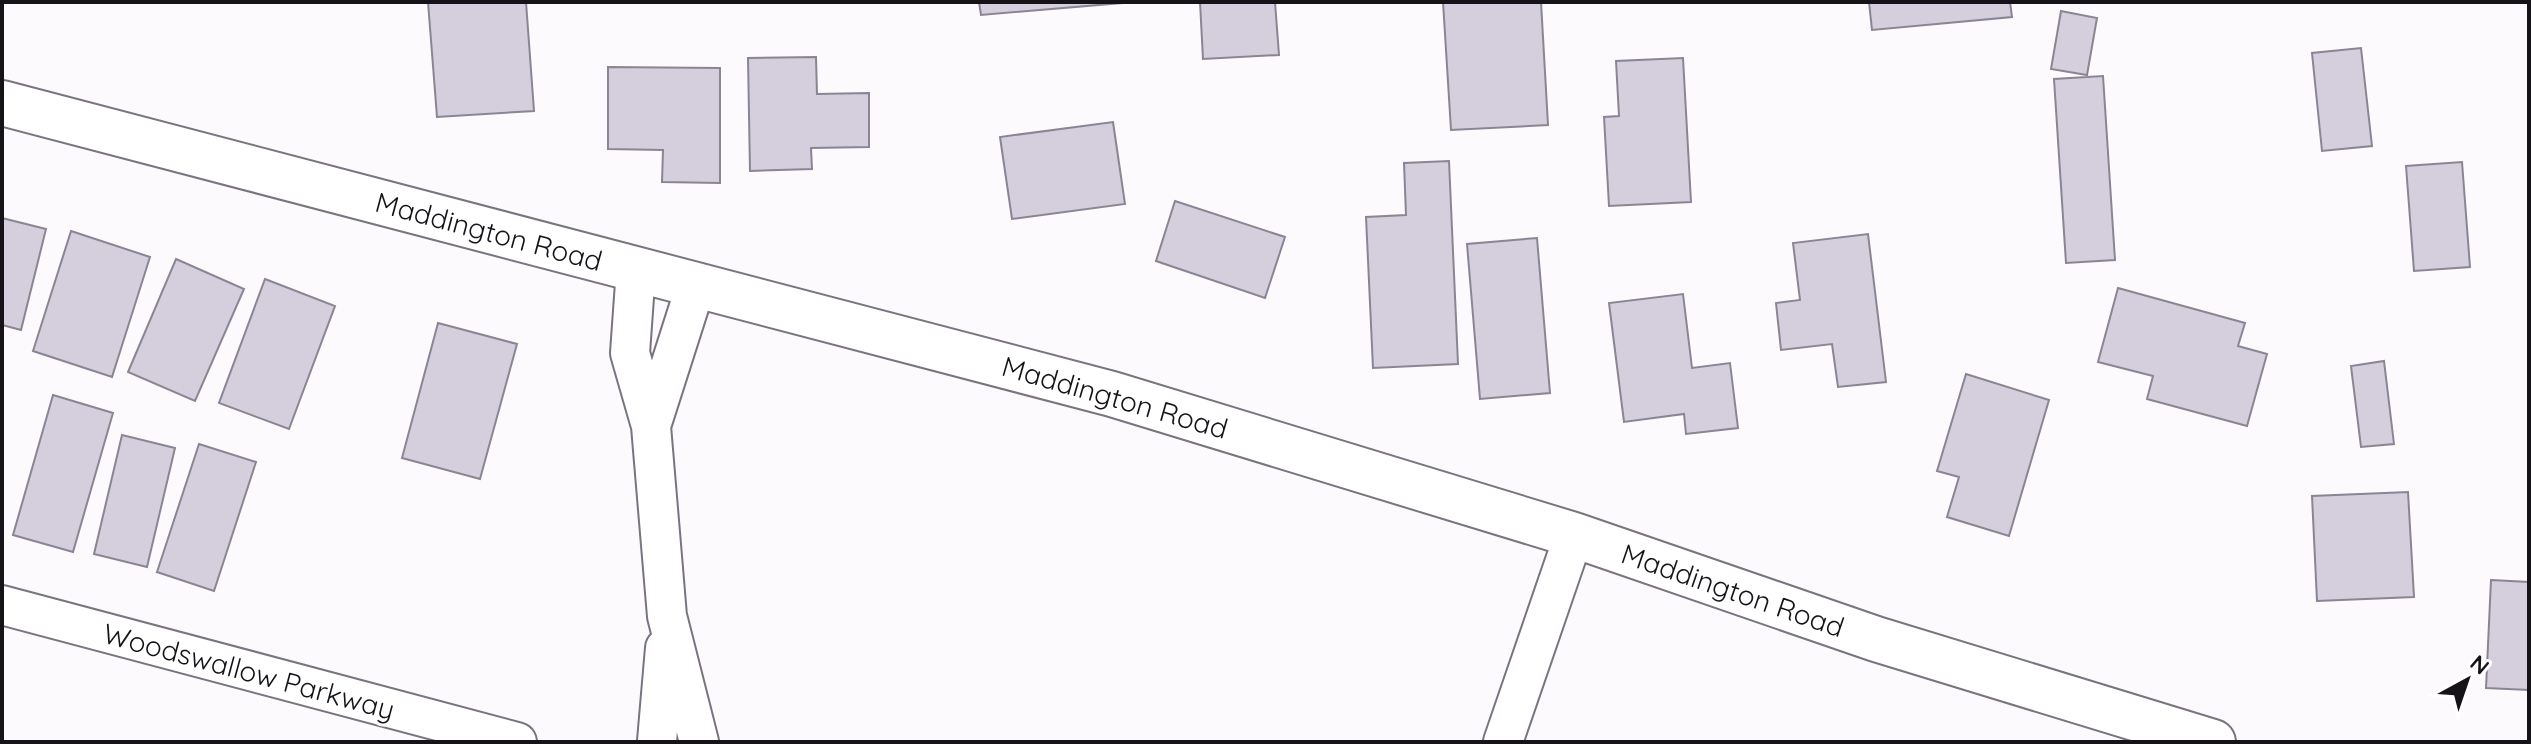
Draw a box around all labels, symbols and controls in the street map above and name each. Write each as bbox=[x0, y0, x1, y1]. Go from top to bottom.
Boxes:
street label: Maddington Road bbox=[372, 184, 606, 278]
street label: Maddington Road bbox=[998, 348, 1232, 446]
street label: Maddington Road bbox=[1617, 535, 1849, 645]
street label: Woodswallow Parkway bbox=[99, 615, 399, 727]
north arrow bbox=[2427, 640, 2507, 720]
text: N bbox=[2465, 649, 2495, 681]

